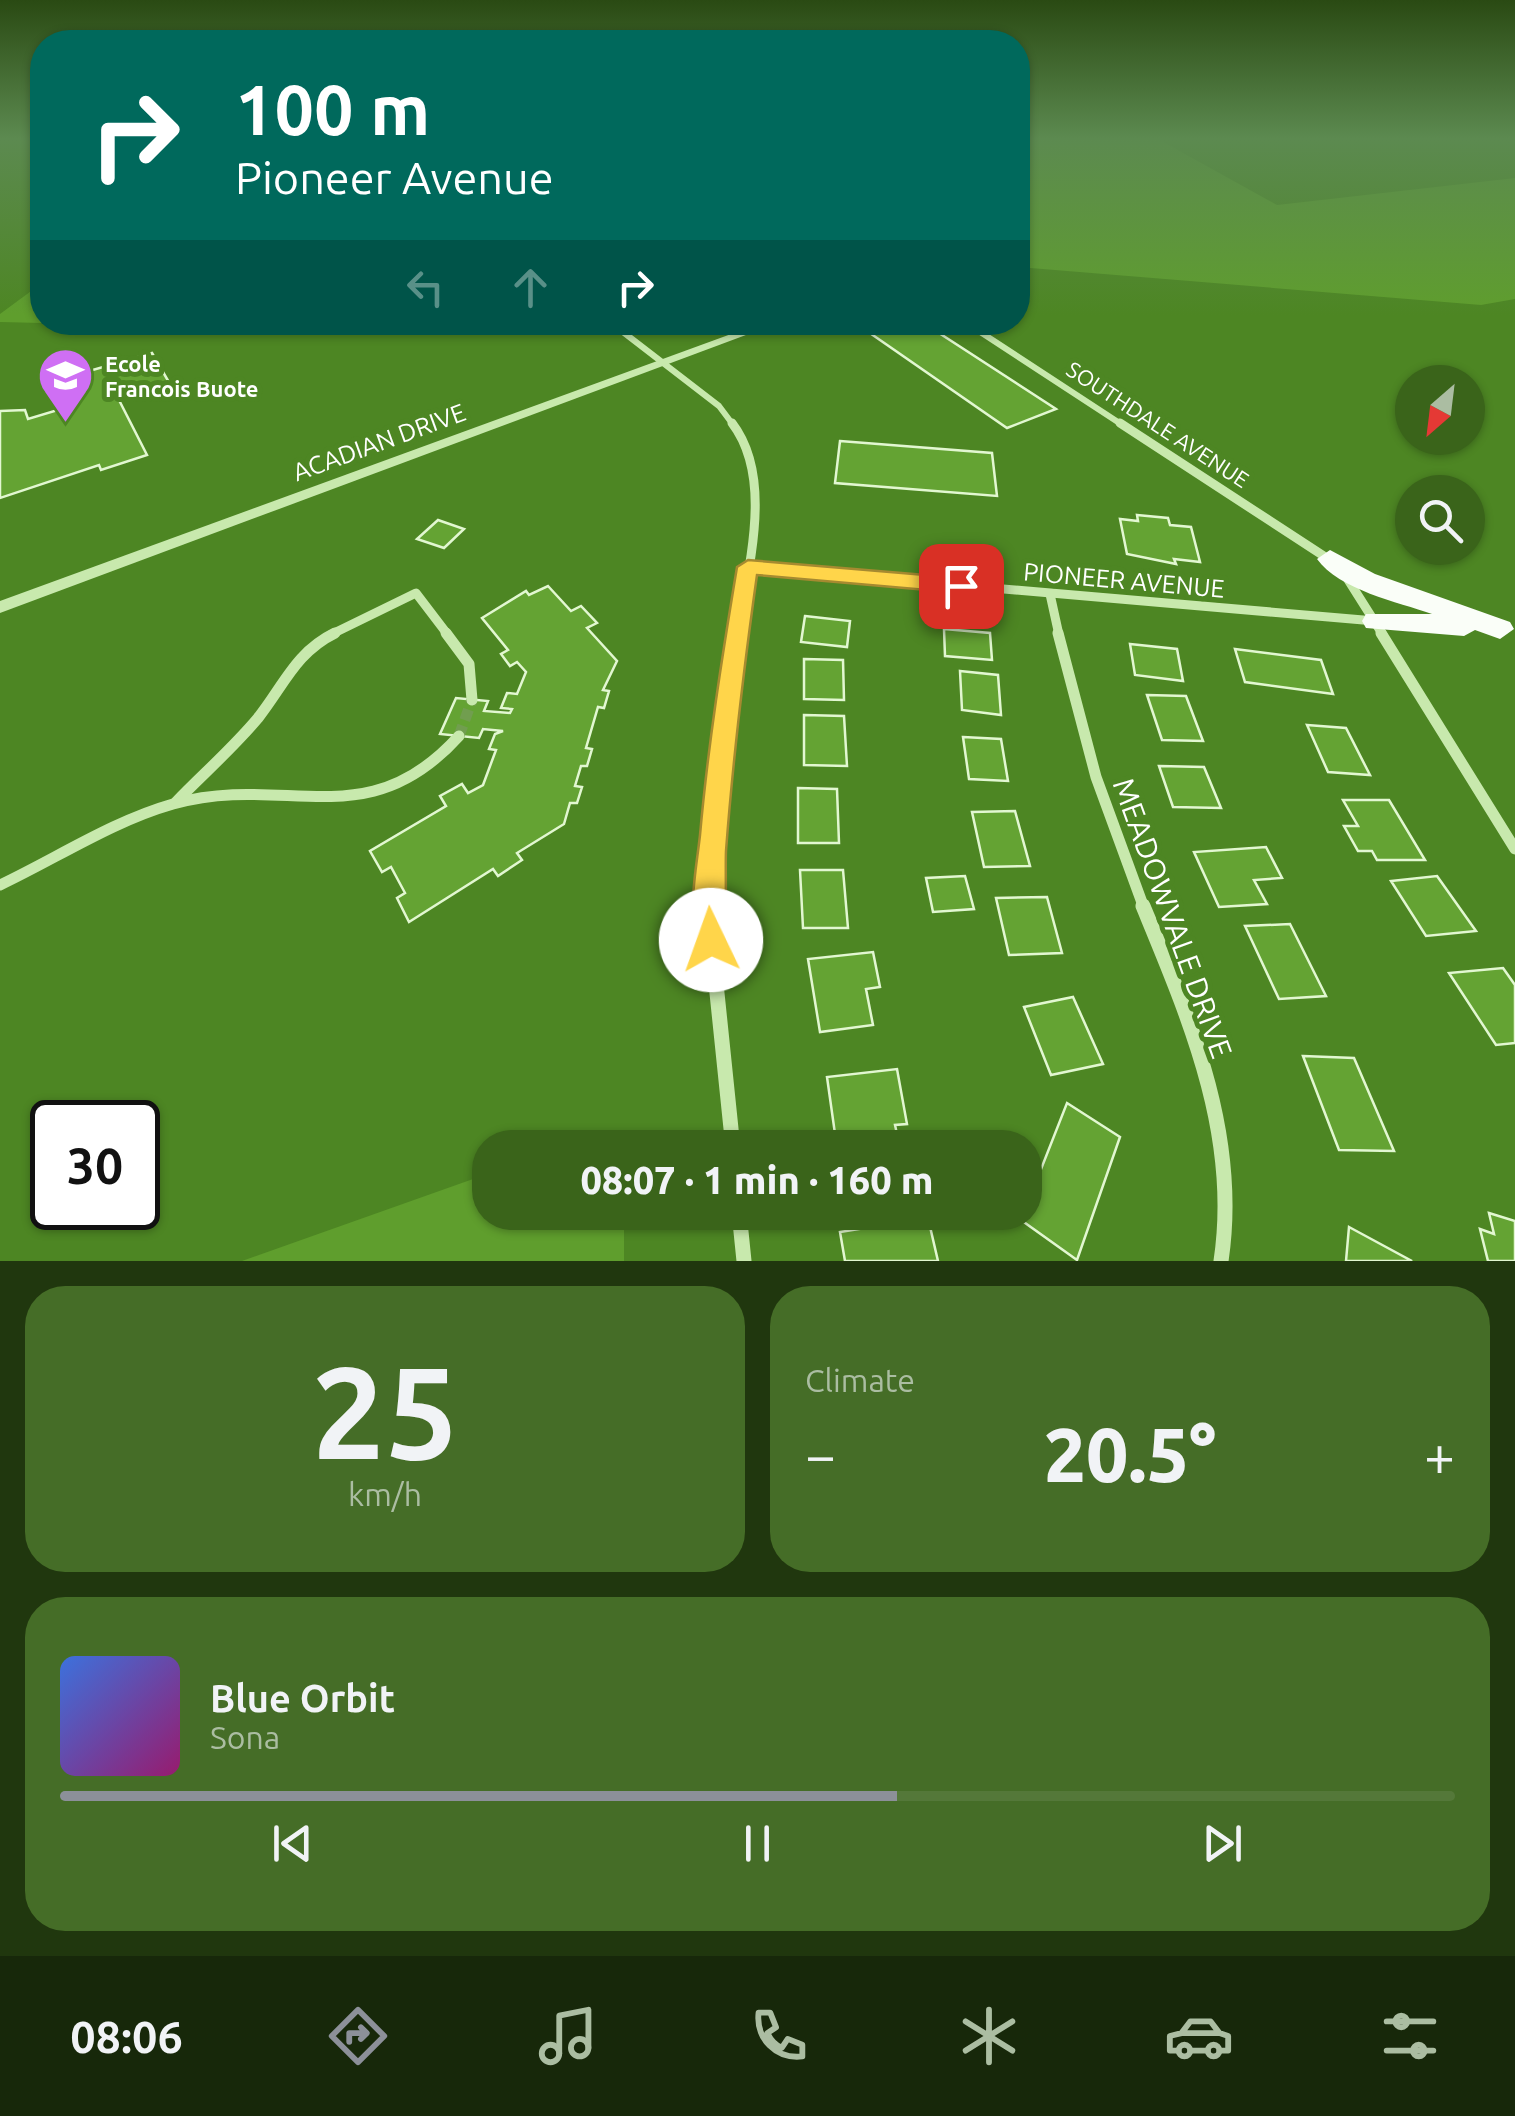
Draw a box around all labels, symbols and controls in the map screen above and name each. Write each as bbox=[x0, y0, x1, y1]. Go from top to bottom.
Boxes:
icon: right bbox=[70, 70, 200, 200]
text: 100 m bbox=[235, 70, 430, 148]
text: Pioneer Avenue bbox=[235, 152, 554, 203]
icon: left bbox=[398, 260, 453, 315]
icon: ahead bbox=[503, 260, 558, 315]
icon: right bbox=[608, 260, 663, 315]
school or university icon: Ecole Francois Buote bbox=[36, 346, 96, 425]
place label: Ecole Francois Buote bbox=[105, 351, 258, 401]
street label: SOUTHDALE AVENUE bbox=[1062, 356, 1254, 492]
north arrow bbox=[1395, 365, 1485, 455]
map controls bbox=[1395, 365, 1485, 565]
street label: ACADIAN DRIVE bbox=[289, 398, 469, 486]
button: search bbox=[1395, 475, 1485, 565]
pin bbox=[919, 544, 1004, 629]
street label: PIONEER AVENUE bbox=[1022, 557, 1226, 603]
icon: arrive bbox=[934, 559, 989, 614]
street label: MEADOWVALE DRIVE bbox=[1107, 774, 1239, 1062]
position arrow bbox=[659, 888, 763, 992]
speed limit sign: 30 bbox=[30, 1100, 160, 1230]
text: 08:07 · 1 min · 160 m bbox=[580, 1159, 934, 1201]
text: 25 bbox=[312, 1338, 458, 1484]
text: Climate bbox=[805, 1362, 915, 1398]
text: 20.5° bbox=[1044, 1412, 1216, 1496]
text: − bbox=[805, 1424, 836, 1485]
text: + bbox=[1424, 1424, 1455, 1485]
text: km/h bbox=[348, 1476, 422, 1512]
text: Blue Orbit bbox=[210, 1677, 395, 1719]
text: Sona bbox=[210, 1719, 280, 1755]
icon: previous bbox=[265, 1816, 320, 1871]
icon: pause bbox=[730, 1816, 785, 1871]
icon: next bbox=[1195, 1816, 1250, 1871]
icon: directions bbox=[323, 2001, 393, 2071]
icon: music bbox=[533, 2001, 603, 2071]
icon: phone bbox=[744, 2001, 814, 2071]
icon: climate bbox=[954, 2001, 1024, 2071]
icon: car bbox=[1164, 2001, 1234, 2071]
icon: filters bbox=[1375, 2001, 1445, 2071]
text: 08:06 bbox=[70, 2011, 183, 2062]

